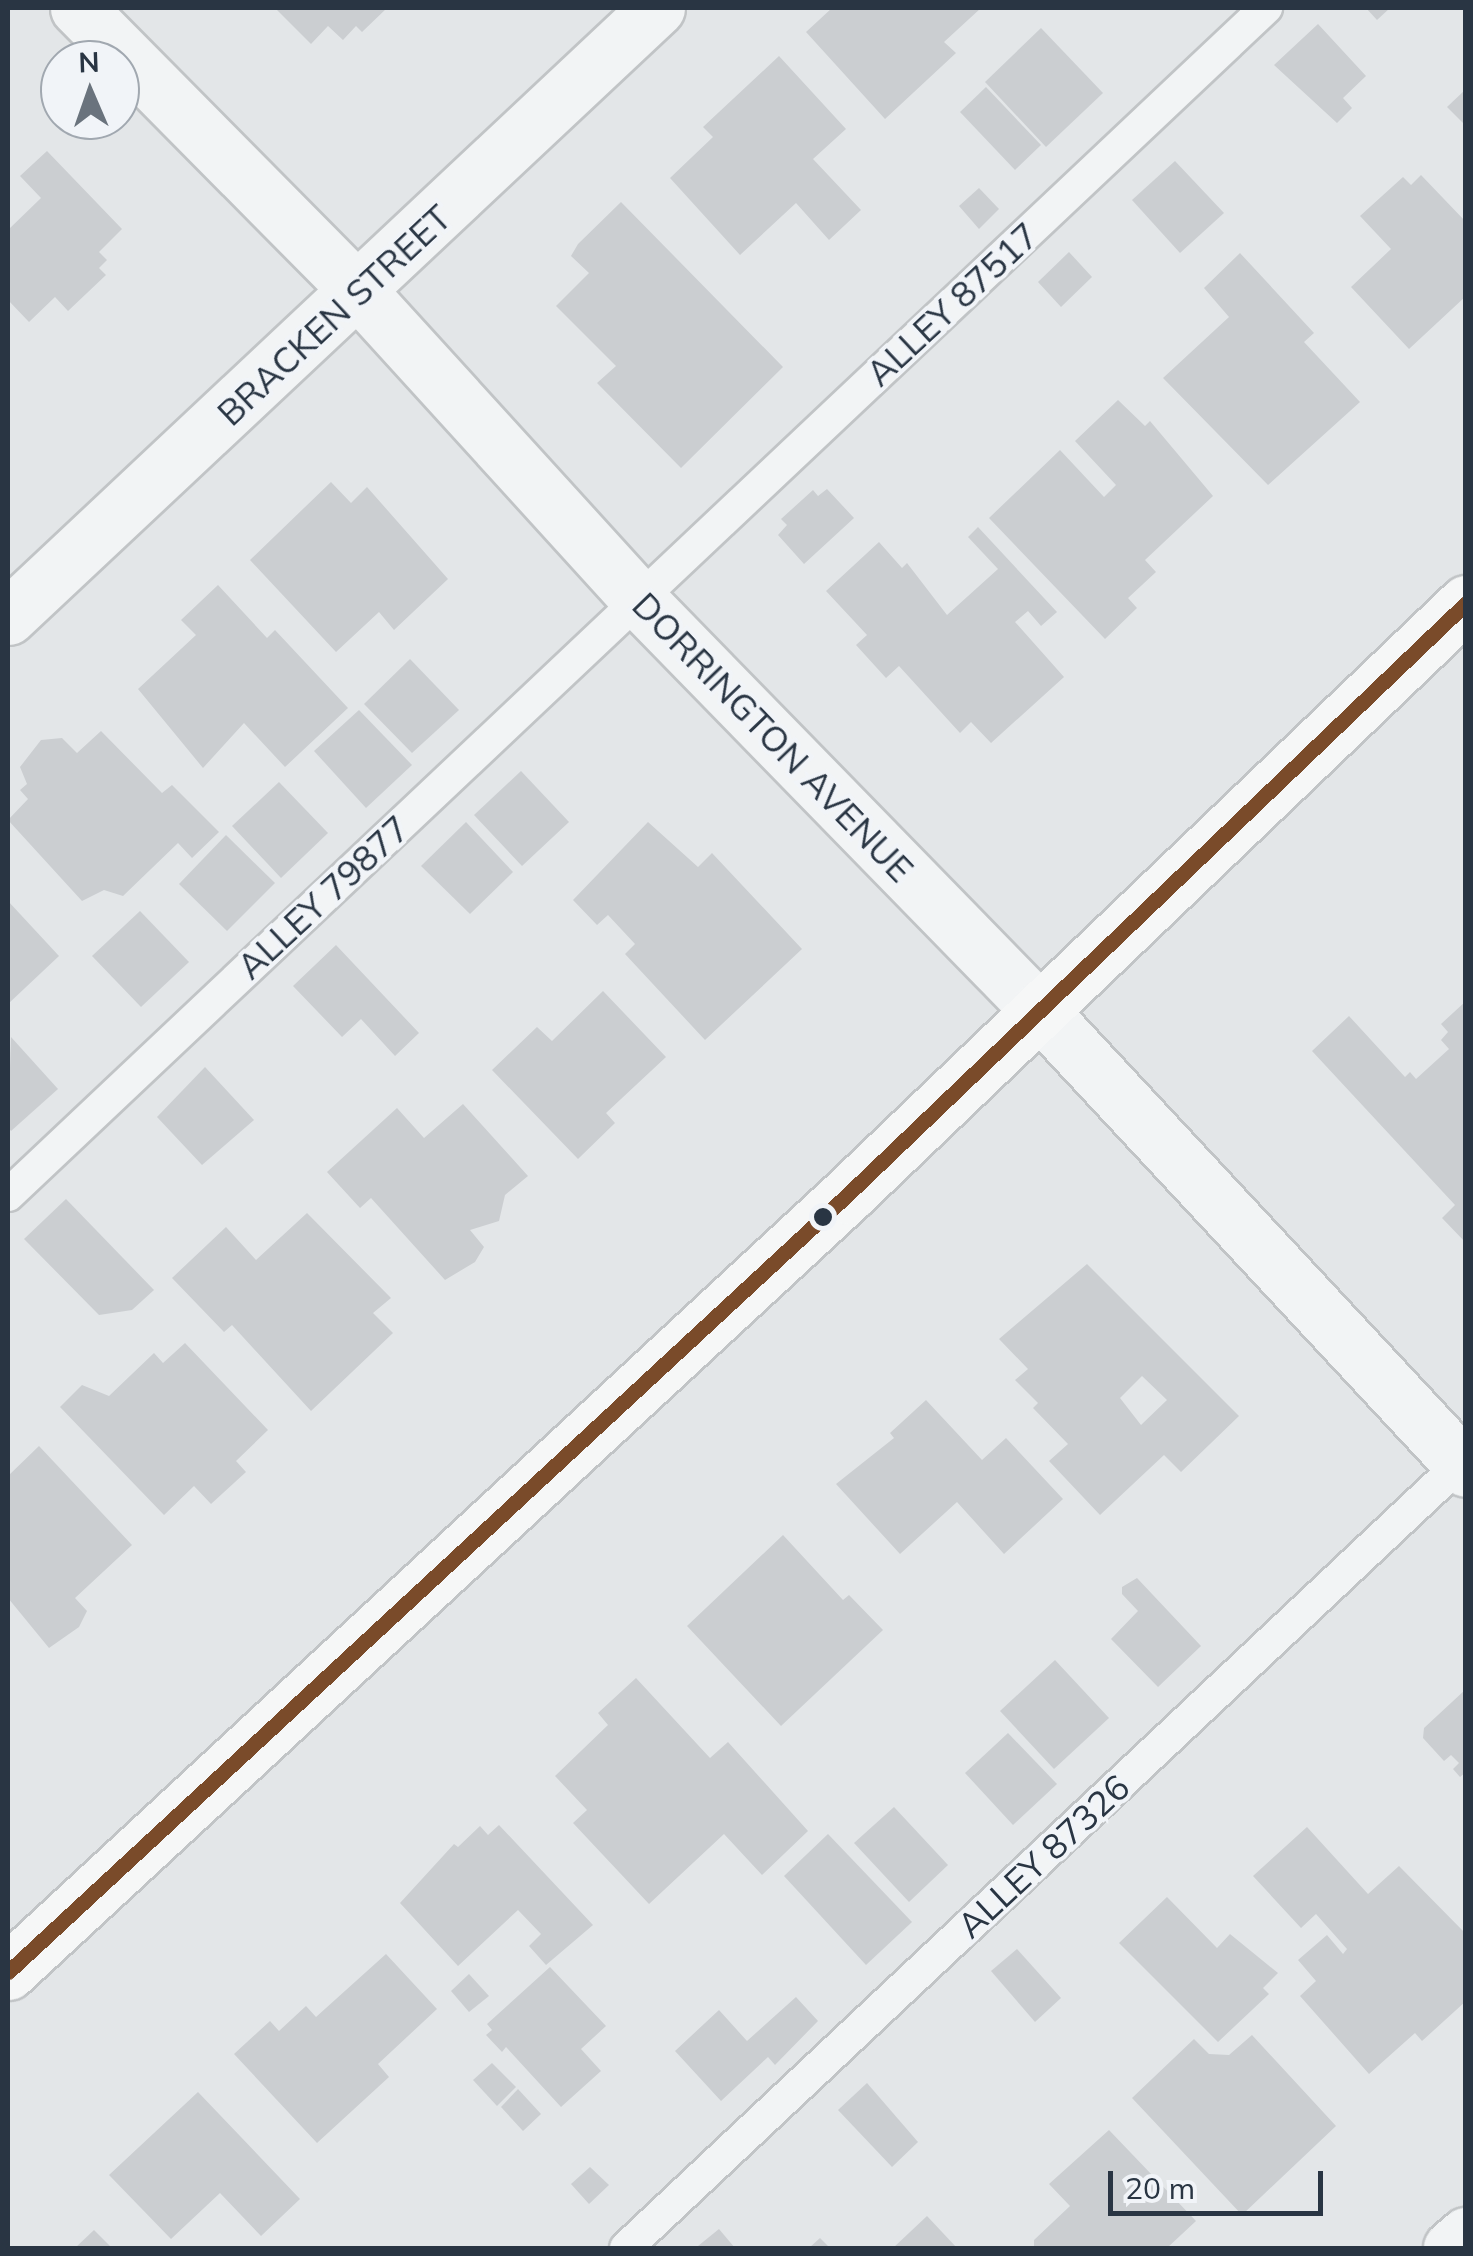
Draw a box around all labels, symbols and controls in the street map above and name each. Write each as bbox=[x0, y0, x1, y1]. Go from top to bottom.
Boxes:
north arrow bbox=[40, 40, 140, 140]
text: N bbox=[78, 44, 100, 79]
street label: BRACKEN STREET bbox=[209, 196, 459, 434]
street label: ALLEY 87517 bbox=[857, 214, 1047, 394]
street label: DORRINGTON AVENUE bbox=[624, 584, 922, 890]
street label: ALLEY 79877 bbox=[228, 807, 418, 987]
unlabelled marker bbox=[813, 1207, 833, 1227]
street label: ALLEY 87326 bbox=[948, 1766, 1138, 1946]
scale bar bbox=[1113, 2151, 1328, 2213]
text: 20 m bbox=[1125, 2169, 1195, 2207]

